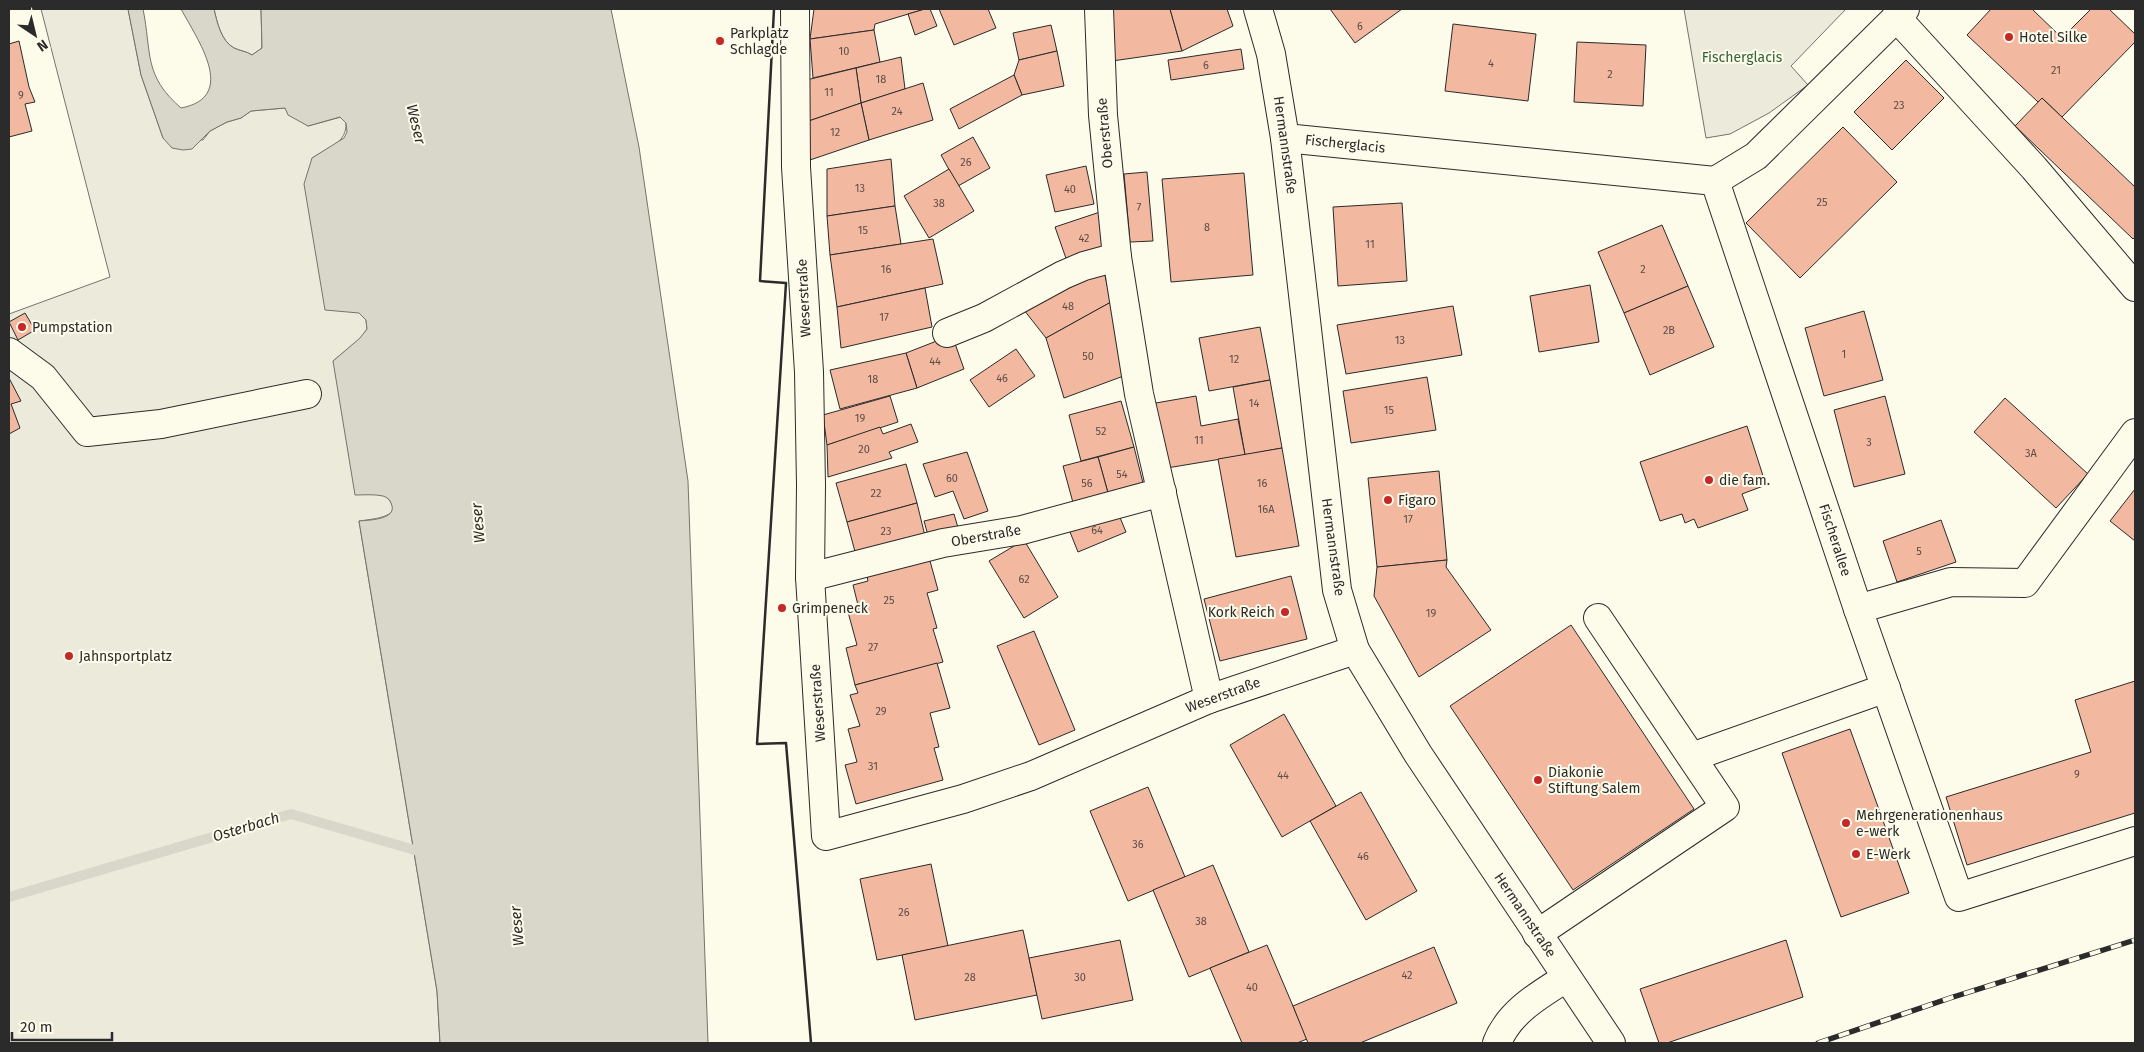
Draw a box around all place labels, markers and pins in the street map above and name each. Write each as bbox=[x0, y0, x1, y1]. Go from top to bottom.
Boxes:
place label: Parkplatz Schlagde bbox=[730, 25, 789, 58]
place label: Hotel Silke bbox=[2019, 29, 2087, 46]
marker: Hotel Silke bbox=[2003, 31, 2015, 43]
marker: Parkplatz Schlagde bbox=[714, 35, 726, 47]
place label: Pumpstation bbox=[32, 319, 113, 336]
marker: Pumpstation bbox=[16, 321, 28, 333]
place label: die fam. bbox=[1719, 472, 1770, 489]
marker: die fam. bbox=[1703, 474, 1715, 486]
place label: Figaro bbox=[1398, 492, 1436, 509]
marker: Figaro bbox=[1382, 494, 1394, 506]
place label: Grimpeneck bbox=[792, 600, 869, 617]
marker: Grimpeneck bbox=[776, 602, 788, 614]
place label: Kork Reich bbox=[1208, 604, 1275, 621]
marker: Kork Reich bbox=[1279, 606, 1291, 618]
place label: Jahnsportplatz bbox=[79, 648, 172, 665]
marker: Jahnsportplatz bbox=[63, 650, 75, 662]
place label: Diakonie Stiftung Salem bbox=[1548, 764, 1640, 797]
marker: Diakonie Stiftung Salem bbox=[1532, 774, 1544, 786]
place label: Mehrgenerationenhaus e-werk bbox=[1856, 807, 2003, 840]
marker: Mehrgenerationenhaus e-werk bbox=[1840, 817, 1852, 829]
place label: E-Werk bbox=[1866, 846, 1911, 863]
marker: E-Werk bbox=[1850, 848, 1862, 860]

